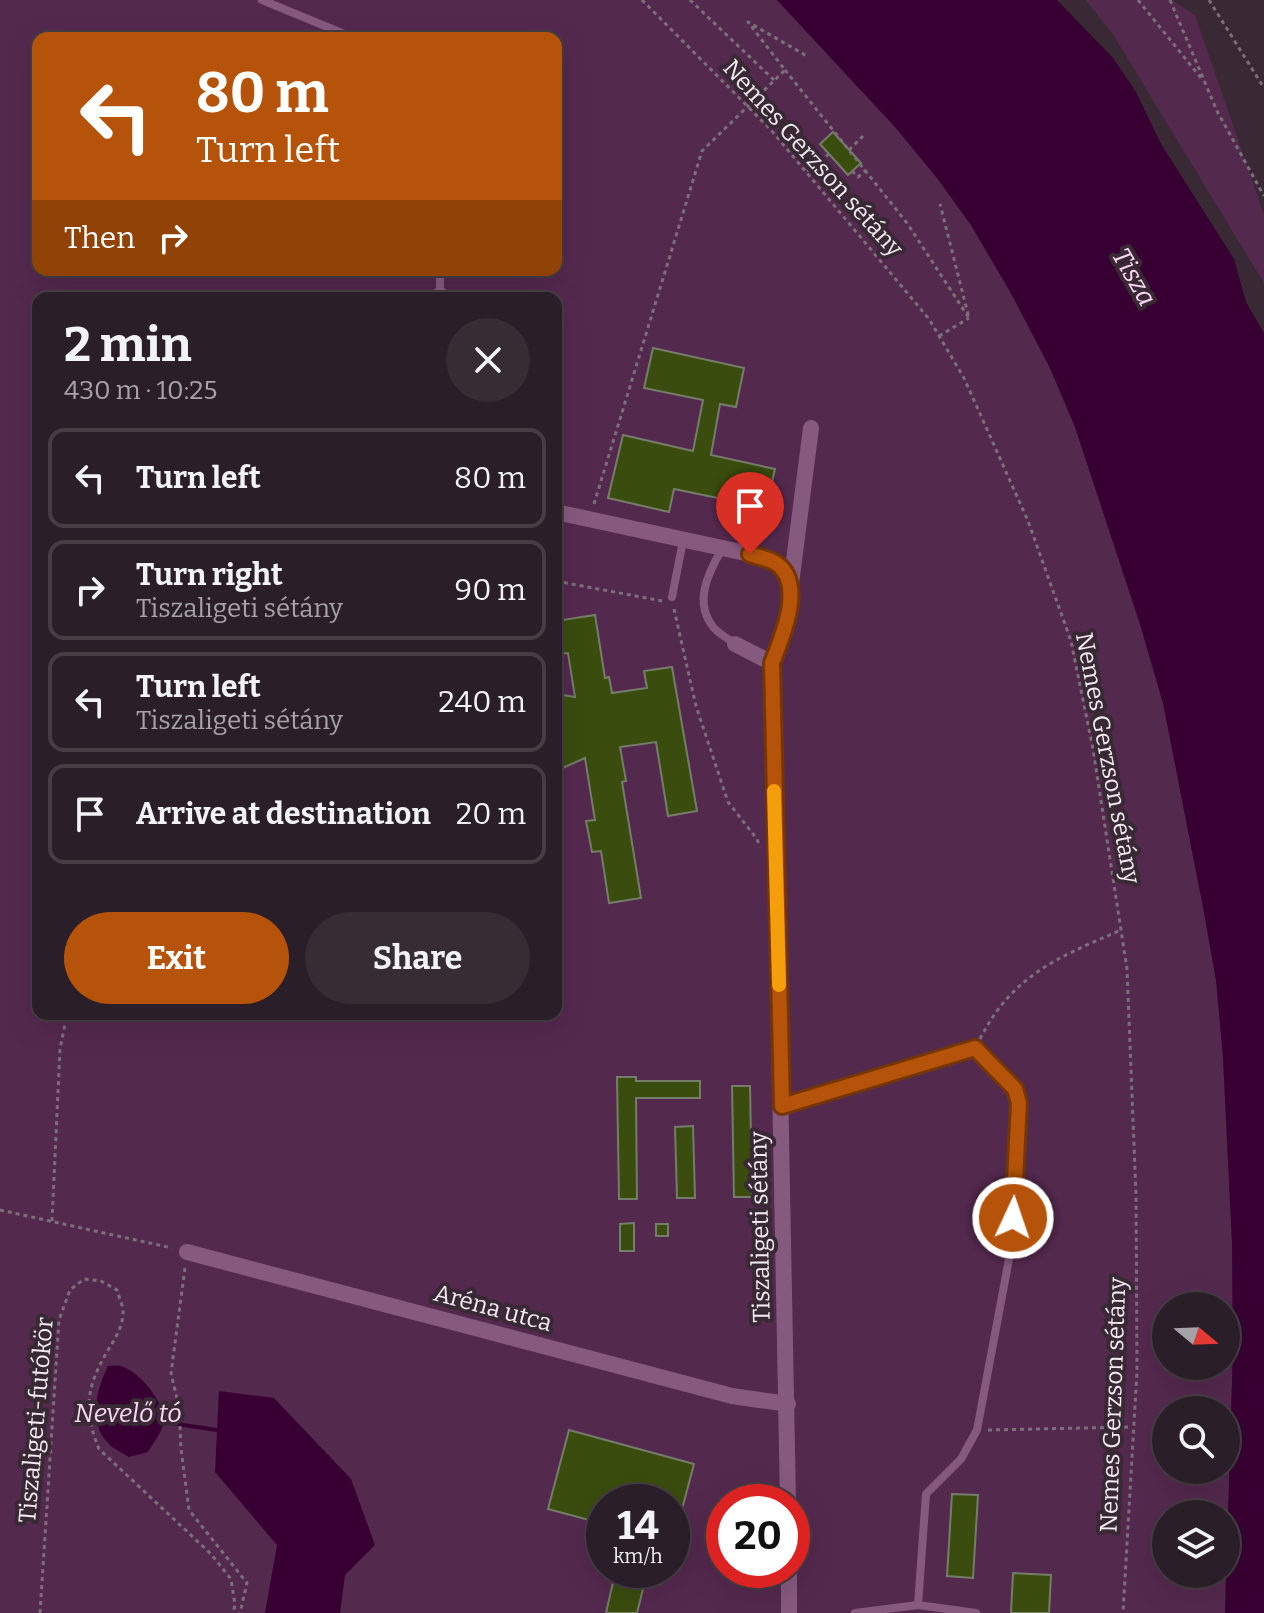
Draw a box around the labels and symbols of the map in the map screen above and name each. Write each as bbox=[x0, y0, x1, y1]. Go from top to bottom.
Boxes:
street label: Nemes Gerzson sétány bbox=[717, 54, 909, 262]
water label: Tisza bbox=[1105, 243, 1163, 311]
pin bbox=[716, 472, 784, 554]
street label: Nemes Gerzson sétány bbox=[1070, 630, 1146, 886]
street label: Tiszaligeti sétány bbox=[744, 1131, 776, 1323]
position arrow bbox=[971, 1176, 1055, 1260]
street label: Nemes Gerzson sétány bbox=[1095, 1277, 1131, 1533]
street label: Aréna utca bbox=[431, 1279, 555, 1337]
north arrow bbox=[1152, 1292, 1240, 1380]
street label: Tiszaligeti-futókör bbox=[13, 1316, 59, 1524]
water label: Nevelő tó bbox=[74, 1398, 182, 1429]
speed limit sign: 20 bbox=[706, 1484, 810, 1588]

